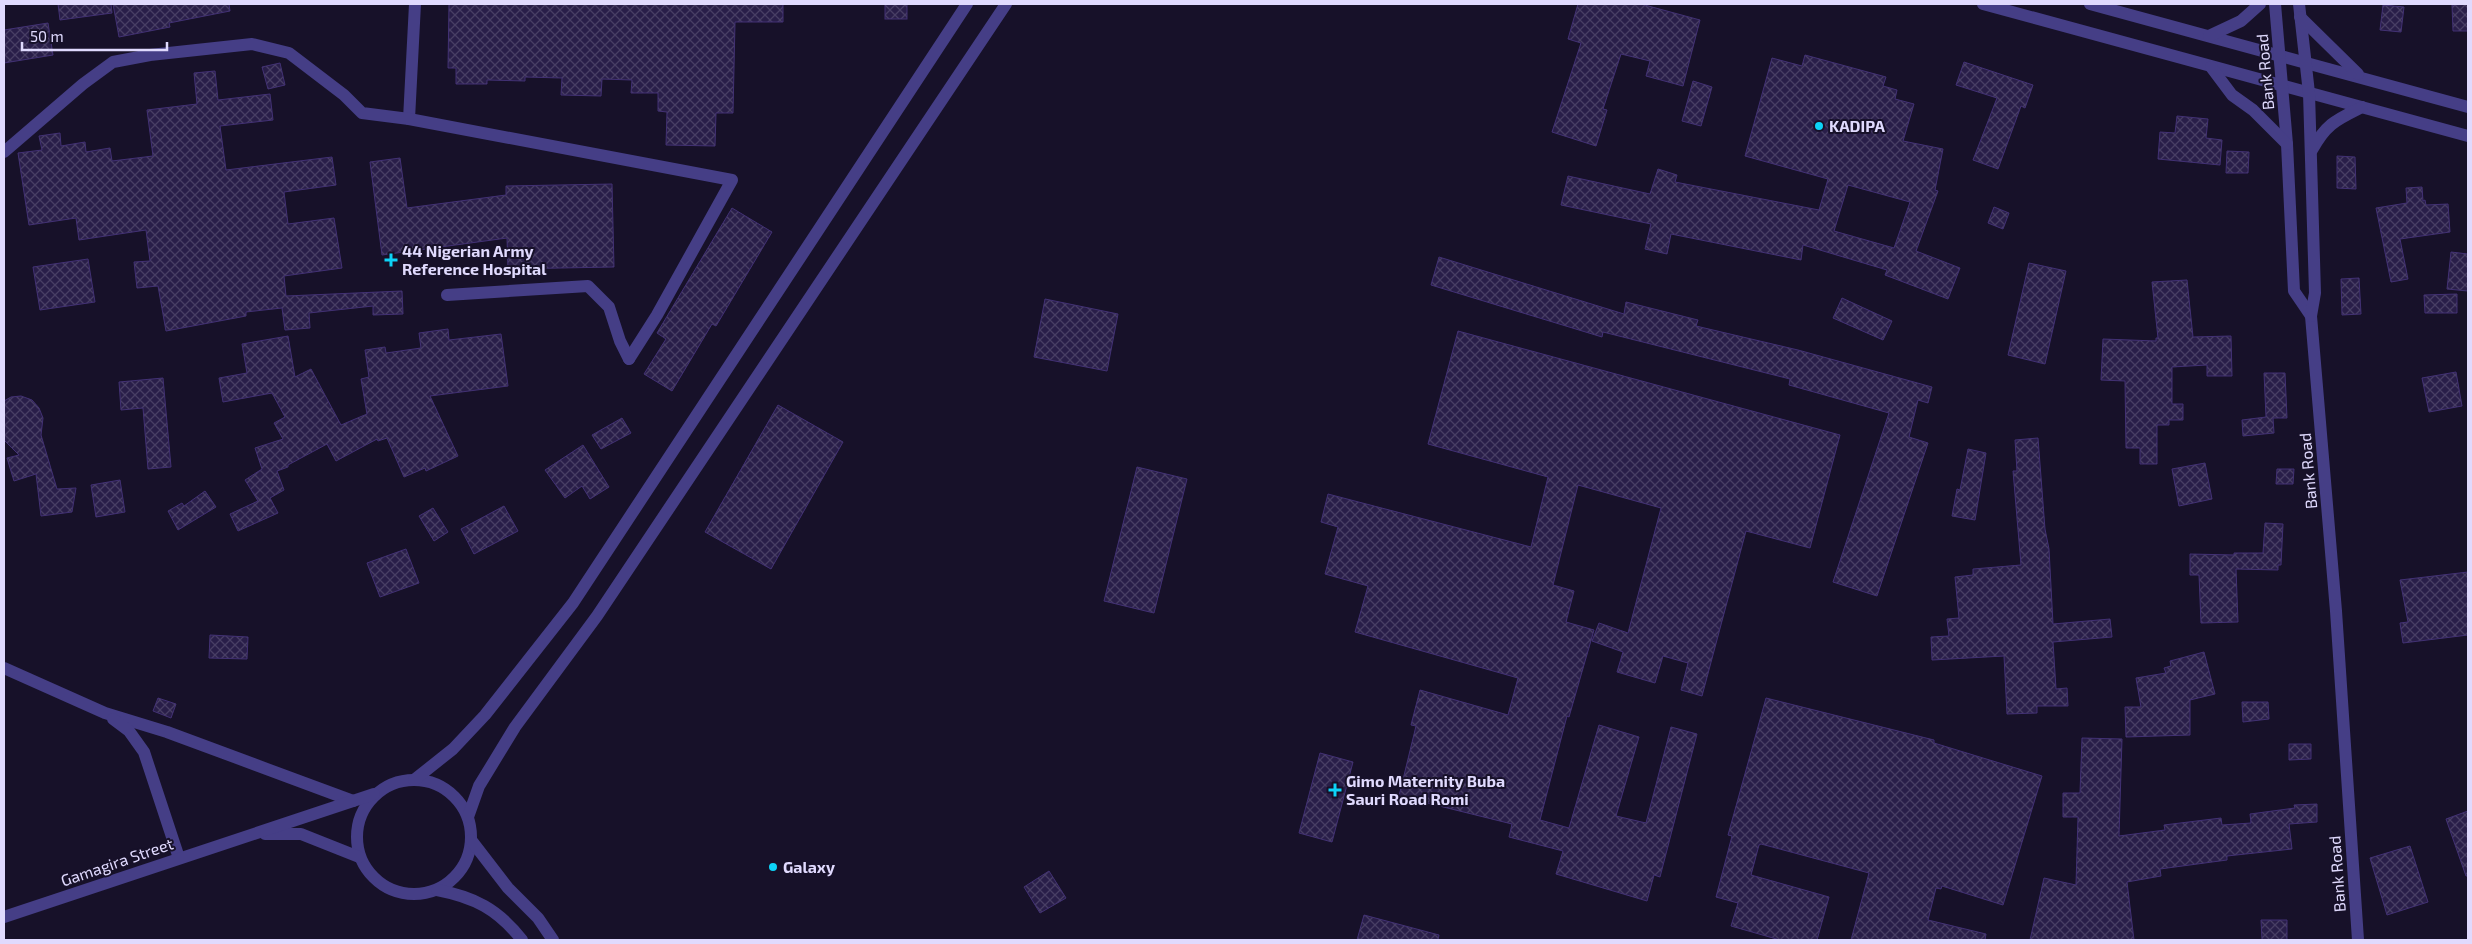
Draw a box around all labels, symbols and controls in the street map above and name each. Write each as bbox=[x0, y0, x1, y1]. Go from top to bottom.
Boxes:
scale bar bbox=[22, 20, 168, 52]
text: 50 m bbox=[30, 27, 64, 45]
street label: Bank Road bbox=[2252, 33, 2277, 111]
place label: KADIPA bbox=[1829, 116, 1886, 135]
marker: KADIPA bbox=[1813, 120, 1825, 132]
place label: 44 Nigerian Army Reference Hospital bbox=[402, 241, 547, 278]
marker: 44 Nigerian Army Reference Hospital bbox=[384, 253, 398, 267]
street label: Bank Road bbox=[2295, 432, 2320, 510]
place label: Gimo Maternity Buba Sauri Road Romi bbox=[1346, 771, 1505, 808]
marker: Gimo Maternity Buba Sauri Road Romi bbox=[1328, 783, 1342, 797]
street label: Gamagira Street bbox=[58, 833, 176, 890]
street label: Bank Road bbox=[2324, 835, 2349, 913]
place label: Galaxy bbox=[783, 857, 835, 877]
marker: Galaxy bbox=[767, 861, 779, 873]

